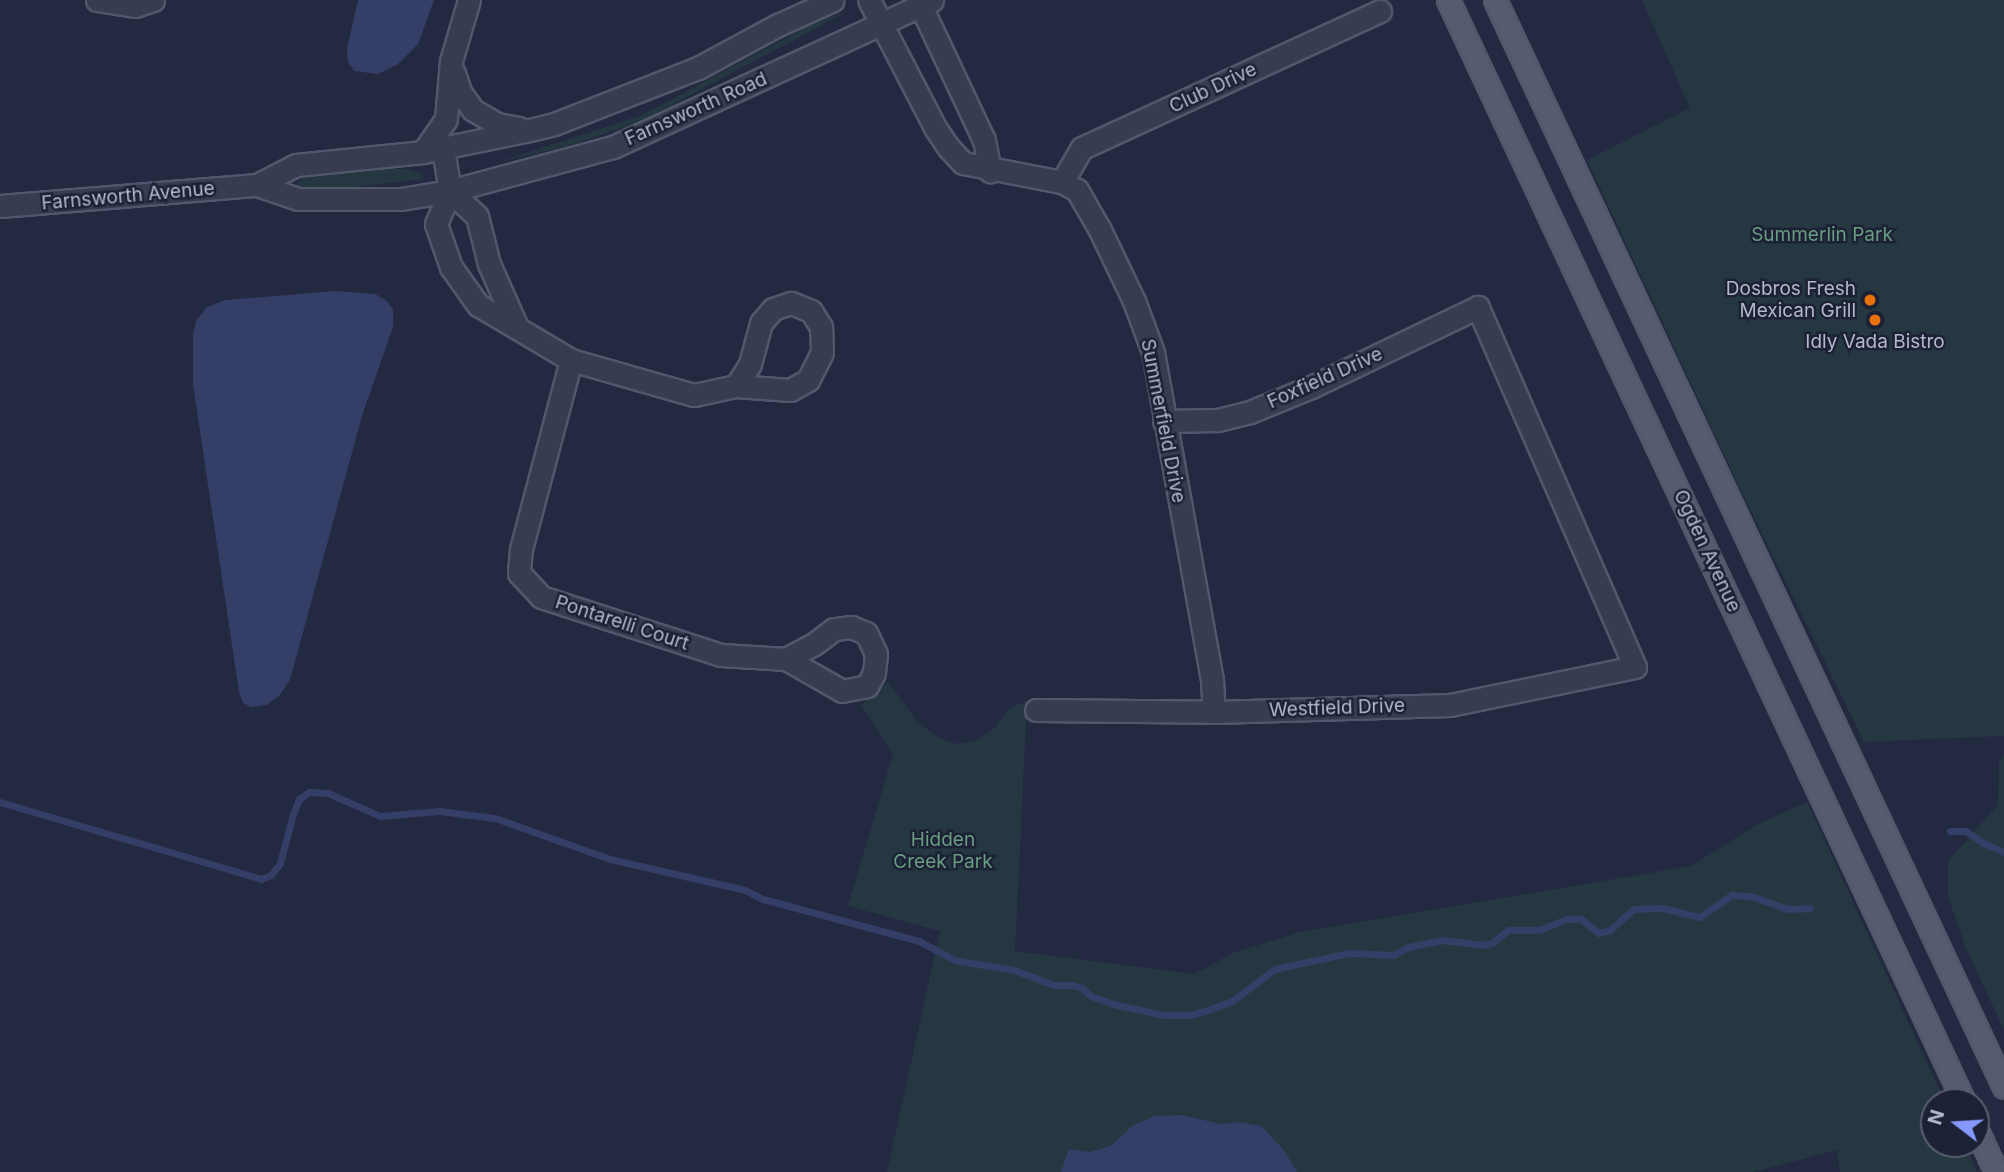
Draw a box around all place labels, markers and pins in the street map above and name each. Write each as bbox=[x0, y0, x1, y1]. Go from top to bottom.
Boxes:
place label: Dosbros Fresh Mexican Grill bbox=[1726, 278, 1856, 322]
marker: Dosbros Fresh Mexican Grill bbox=[1862, 292, 1878, 308]
marker: Idly Vada Bistro bbox=[1867, 312, 1883, 328]
place label: Idly Vada Bistro bbox=[1805, 331, 1945, 353]

